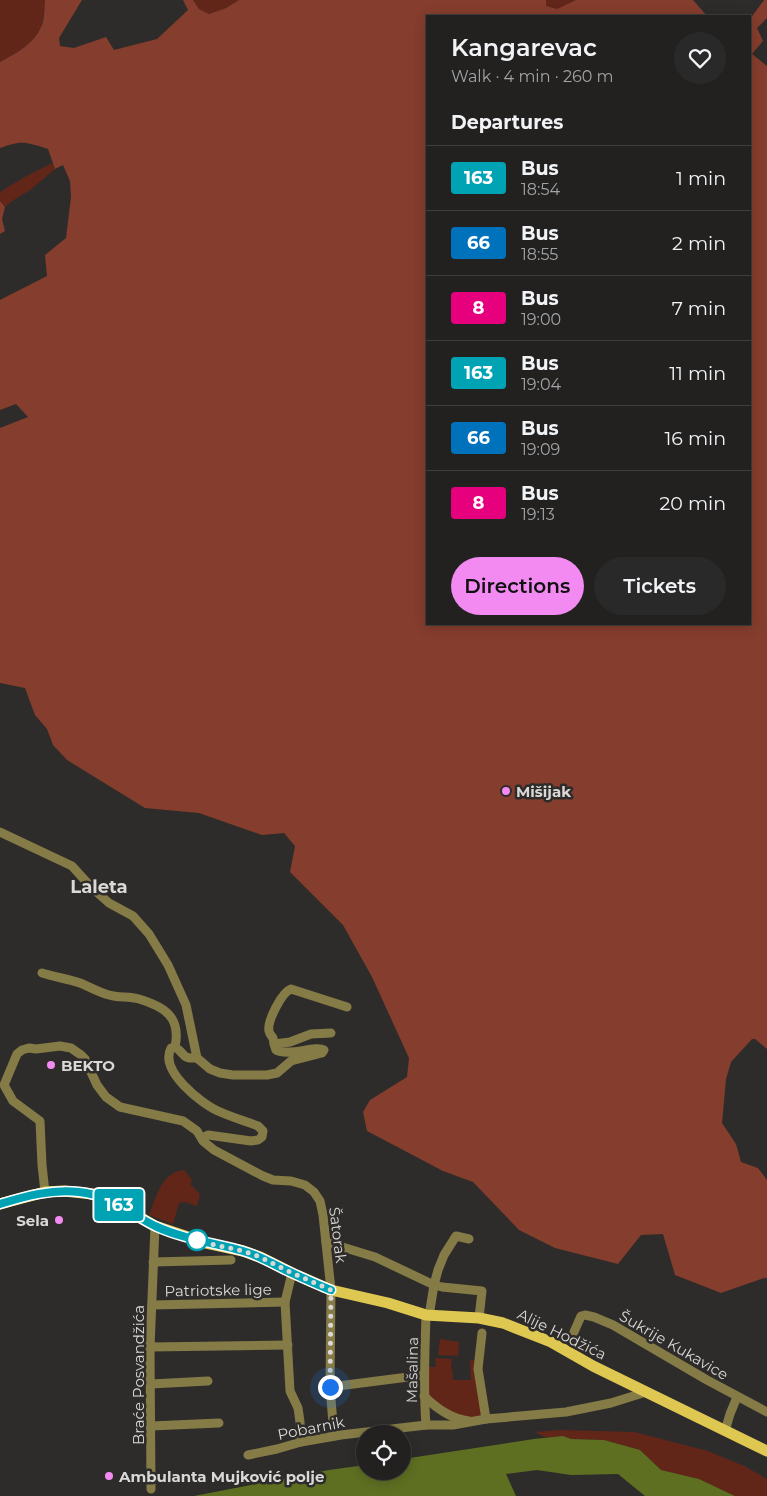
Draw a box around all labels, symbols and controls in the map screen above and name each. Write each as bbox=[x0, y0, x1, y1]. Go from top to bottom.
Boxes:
button: heart bbox=[674, 32, 726, 84]
text: Kangarevac bbox=[451, 33, 597, 62]
text: Walk · 4 min · 260 m bbox=[451, 67, 613, 86]
text: Departures bbox=[451, 111, 563, 134]
text: Bus bbox=[521, 157, 559, 180]
text: 163 bbox=[464, 167, 493, 189]
text: 1 min bbox=[676, 167, 726, 190]
text: 18:54 bbox=[521, 180, 560, 199]
text: Bus bbox=[521, 222, 559, 245]
text: 66 bbox=[467, 232, 490, 254]
text: 2 min bbox=[672, 232, 726, 255]
text: 18:55 bbox=[521, 245, 558, 264]
text: Bus bbox=[521, 287, 559, 310]
text: 8 bbox=[473, 297, 484, 319]
text: 7 min bbox=[672, 297, 726, 320]
text: 19:00 bbox=[521, 310, 561, 329]
text: Bus bbox=[521, 352, 559, 375]
text: 163 bbox=[464, 362, 493, 384]
text: 11 min bbox=[669, 362, 726, 385]
text: 19:04 bbox=[521, 375, 561, 394]
text: Bus bbox=[521, 417, 559, 440]
text: 66 bbox=[467, 427, 490, 449]
text: 16 min bbox=[664, 427, 726, 450]
text: 19:09 bbox=[521, 440, 560, 459]
text: Bus bbox=[521, 482, 559, 505]
text: 8 bbox=[473, 492, 484, 514]
text: 20 min bbox=[660, 492, 726, 515]
text: 19:13 bbox=[521, 505, 555, 524]
button: Directions bbox=[451, 557, 584, 615]
button: Tickets bbox=[594, 557, 726, 615]
place label: Mišijak bbox=[516, 782, 571, 801]
marker: Mišijak bbox=[500, 785, 512, 797]
district label: Laleta bbox=[70, 876, 128, 898]
place label: BEKTO bbox=[61, 1056, 115, 1075]
marker: BEKTO bbox=[45, 1059, 57, 1071]
line badge: 163 bbox=[90, 1189, 148, 1221]
text: 163 bbox=[104, 1194, 134, 1216]
street label: Šatorak bbox=[325, 1206, 351, 1264]
place label: Sela bbox=[16, 1211, 49, 1230]
marker: Sela bbox=[53, 1214, 65, 1226]
unlabelled marker bbox=[186, 1229, 208, 1251]
street label: Patriotske lige bbox=[164, 1280, 272, 1300]
street label: Alije Hodžića bbox=[514, 1304, 610, 1364]
street label: Braće Posvandžića bbox=[129, 1305, 148, 1445]
street label: Šukrije Kukavice bbox=[616, 1306, 732, 1384]
street label: Mašalina bbox=[402, 1337, 422, 1403]
your location bbox=[318, 1375, 343, 1400]
street label: Pobarnik bbox=[276, 1412, 346, 1444]
map controls bbox=[356, 1425, 411, 1480]
button: locate bbox=[356, 1425, 411, 1480]
place label: Ambulanta Mujković polje bbox=[118, 1467, 324, 1486]
marker: Ambulanta Mujković polje bbox=[103, 1470, 115, 1482]

